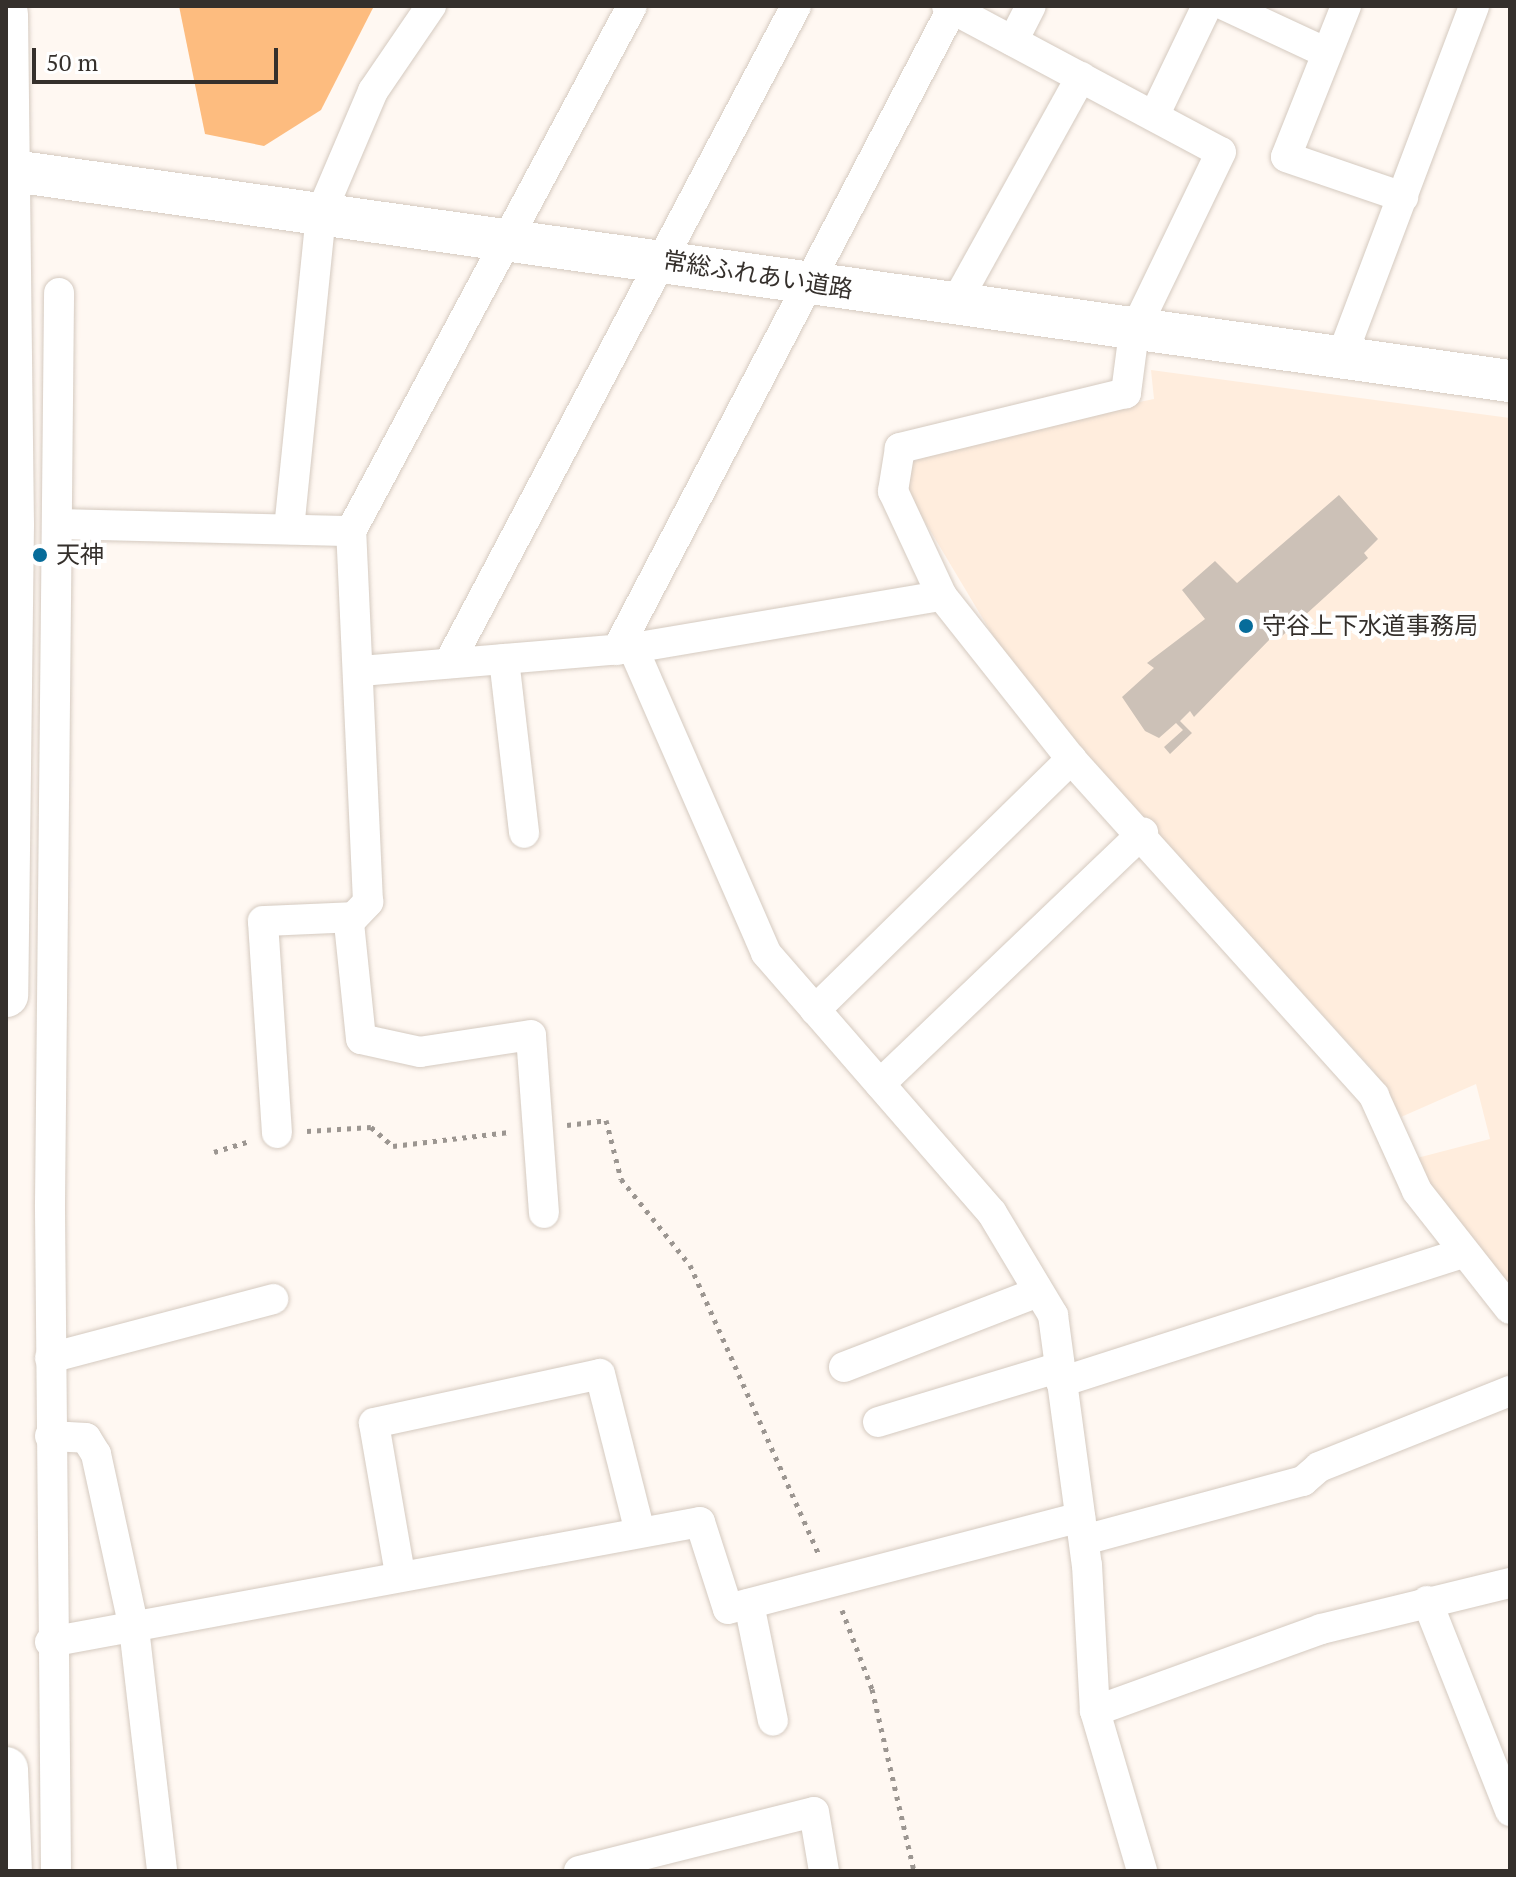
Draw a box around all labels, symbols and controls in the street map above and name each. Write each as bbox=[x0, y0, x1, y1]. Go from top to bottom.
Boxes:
scale bar bbox=[36, 32, 282, 82]
text: 50 m bbox=[46, 46, 98, 78]
street label: 常総ふれあい道路 bbox=[661, 246, 855, 304]
place label: 天神 bbox=[56, 541, 104, 569]
marker: 天神 bbox=[31, 546, 49, 564]
place label: 守谷上下水道事務局 bbox=[1262, 612, 1478, 640]
marker: 守谷上下水道事務局 bbox=[1237, 617, 1255, 635]

